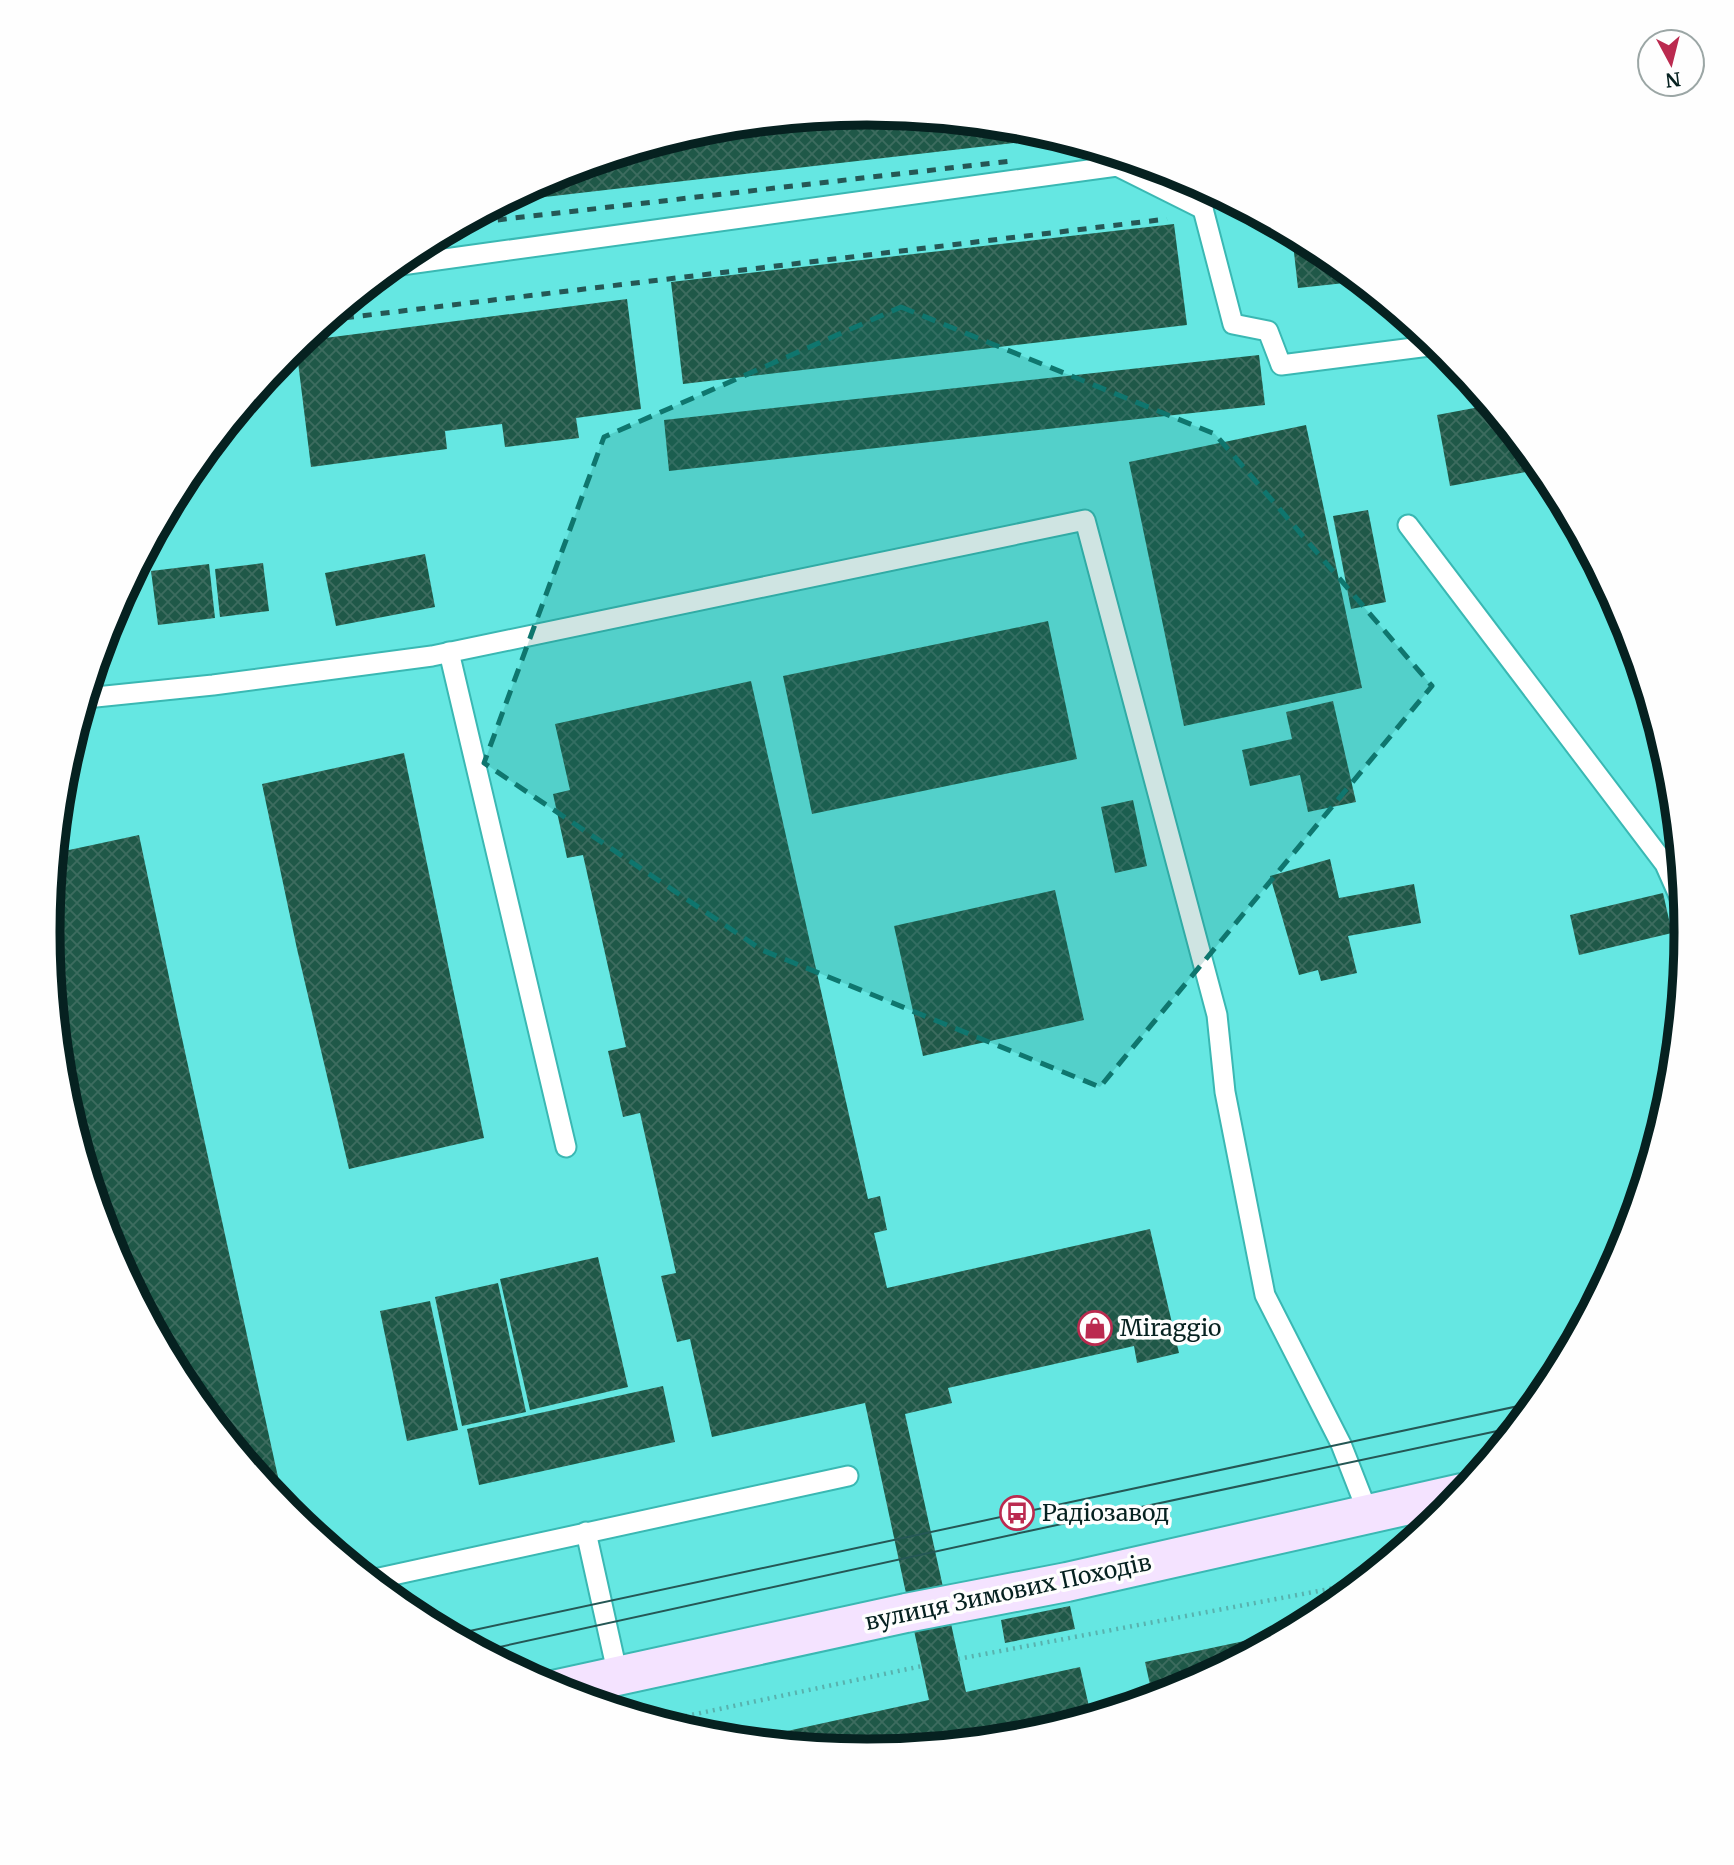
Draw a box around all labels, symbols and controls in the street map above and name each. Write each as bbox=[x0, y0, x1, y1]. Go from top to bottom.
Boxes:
north arrow bbox=[1636, 28, 1706, 98]
text: N bbox=[1664, 67, 1682, 93]
shop icon: Miraggio bbox=[1076, 1309, 1114, 1347]
place label: Miraggio bbox=[1120, 1313, 1221, 1342]
bus stop icon: Радіозавод bbox=[998, 1494, 1036, 1532]
place label: Радіозавод bbox=[1042, 1498, 1169, 1527]
street label: вулиця Зимових Походів bbox=[862, 1547, 1154, 1636]

